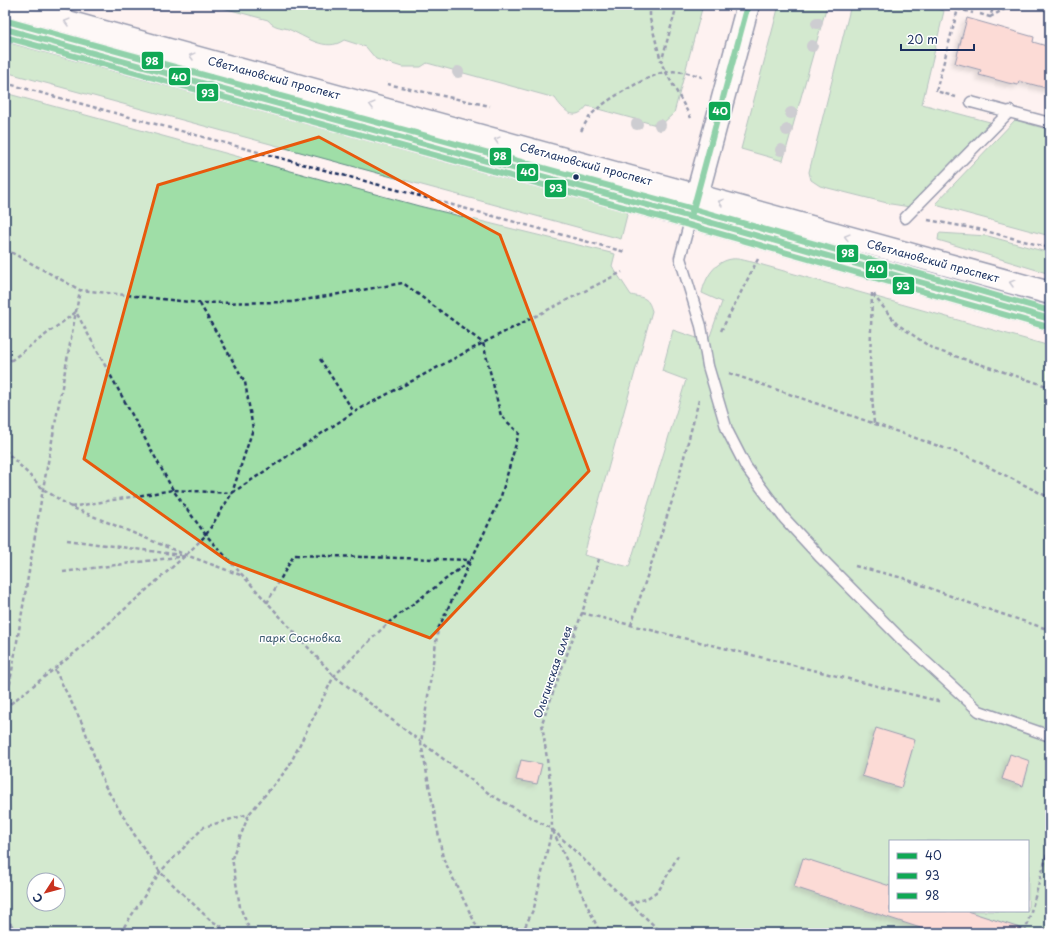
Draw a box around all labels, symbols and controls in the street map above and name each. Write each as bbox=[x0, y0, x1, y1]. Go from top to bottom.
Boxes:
one-way arrow bbox=[64, 18, 71, 27]
scale bar bbox=[901, 26, 974, 52]
text: 20 m bbox=[907, 30, 938, 48]
line badge: 98 bbox=[141, 51, 164, 70]
text: 98 bbox=[145, 52, 159, 69]
one-way arrow bbox=[189, 52, 196, 61]
street label: Светлановский проспект bbox=[206, 52, 343, 104]
line badge: 40 bbox=[168, 67, 191, 86]
text: 40 bbox=[171, 68, 187, 85]
line badge: 93 bbox=[196, 83, 219, 102]
text: 93 bbox=[201, 84, 215, 101]
one-way arrow bbox=[369, 101, 376, 110]
line badge: 40 bbox=[708, 101, 731, 121]
text: 40 bbox=[712, 102, 728, 119]
one-way arrow bbox=[494, 136, 501, 145]
street label: Светлановский проспект bbox=[518, 138, 655, 190]
line badge: 98 bbox=[489, 147, 512, 166]
text: 98 bbox=[493, 147, 507, 164]
line badge: 40 bbox=[516, 163, 539, 182]
text: 40 bbox=[520, 163, 536, 180]
unlabelled marker bbox=[571, 172, 581, 182]
line badge: 93 bbox=[544, 179, 567, 198]
text: 93 bbox=[549, 179, 563, 196]
one-way arrow bbox=[718, 198, 725, 207]
one-way arrow bbox=[843, 233, 850, 242]
street label: Светлановский проспект bbox=[865, 235, 1002, 287]
line badge: 98 bbox=[836, 244, 859, 263]
text: 98 bbox=[841, 244, 855, 261]
line badge: 40 bbox=[865, 260, 888, 279]
text: 40 bbox=[868, 260, 884, 277]
line badge: 93 bbox=[892, 276, 915, 295]
text: 93 bbox=[896, 277, 910, 294]
one-way arrow bbox=[1009, 279, 1016, 287]
street label: Ольгинская аллея bbox=[529, 623, 576, 720]
park label: парк Сосновка bbox=[259, 629, 341, 646]
legend bbox=[889, 840, 1029, 912]
text: 40 bbox=[925, 846, 942, 864]
text: 93 bbox=[925, 866, 940, 884]
north arrow bbox=[26, 872, 66, 912]
text: 98 bbox=[925, 886, 940, 904]
text: С bbox=[28, 890, 47, 907]

